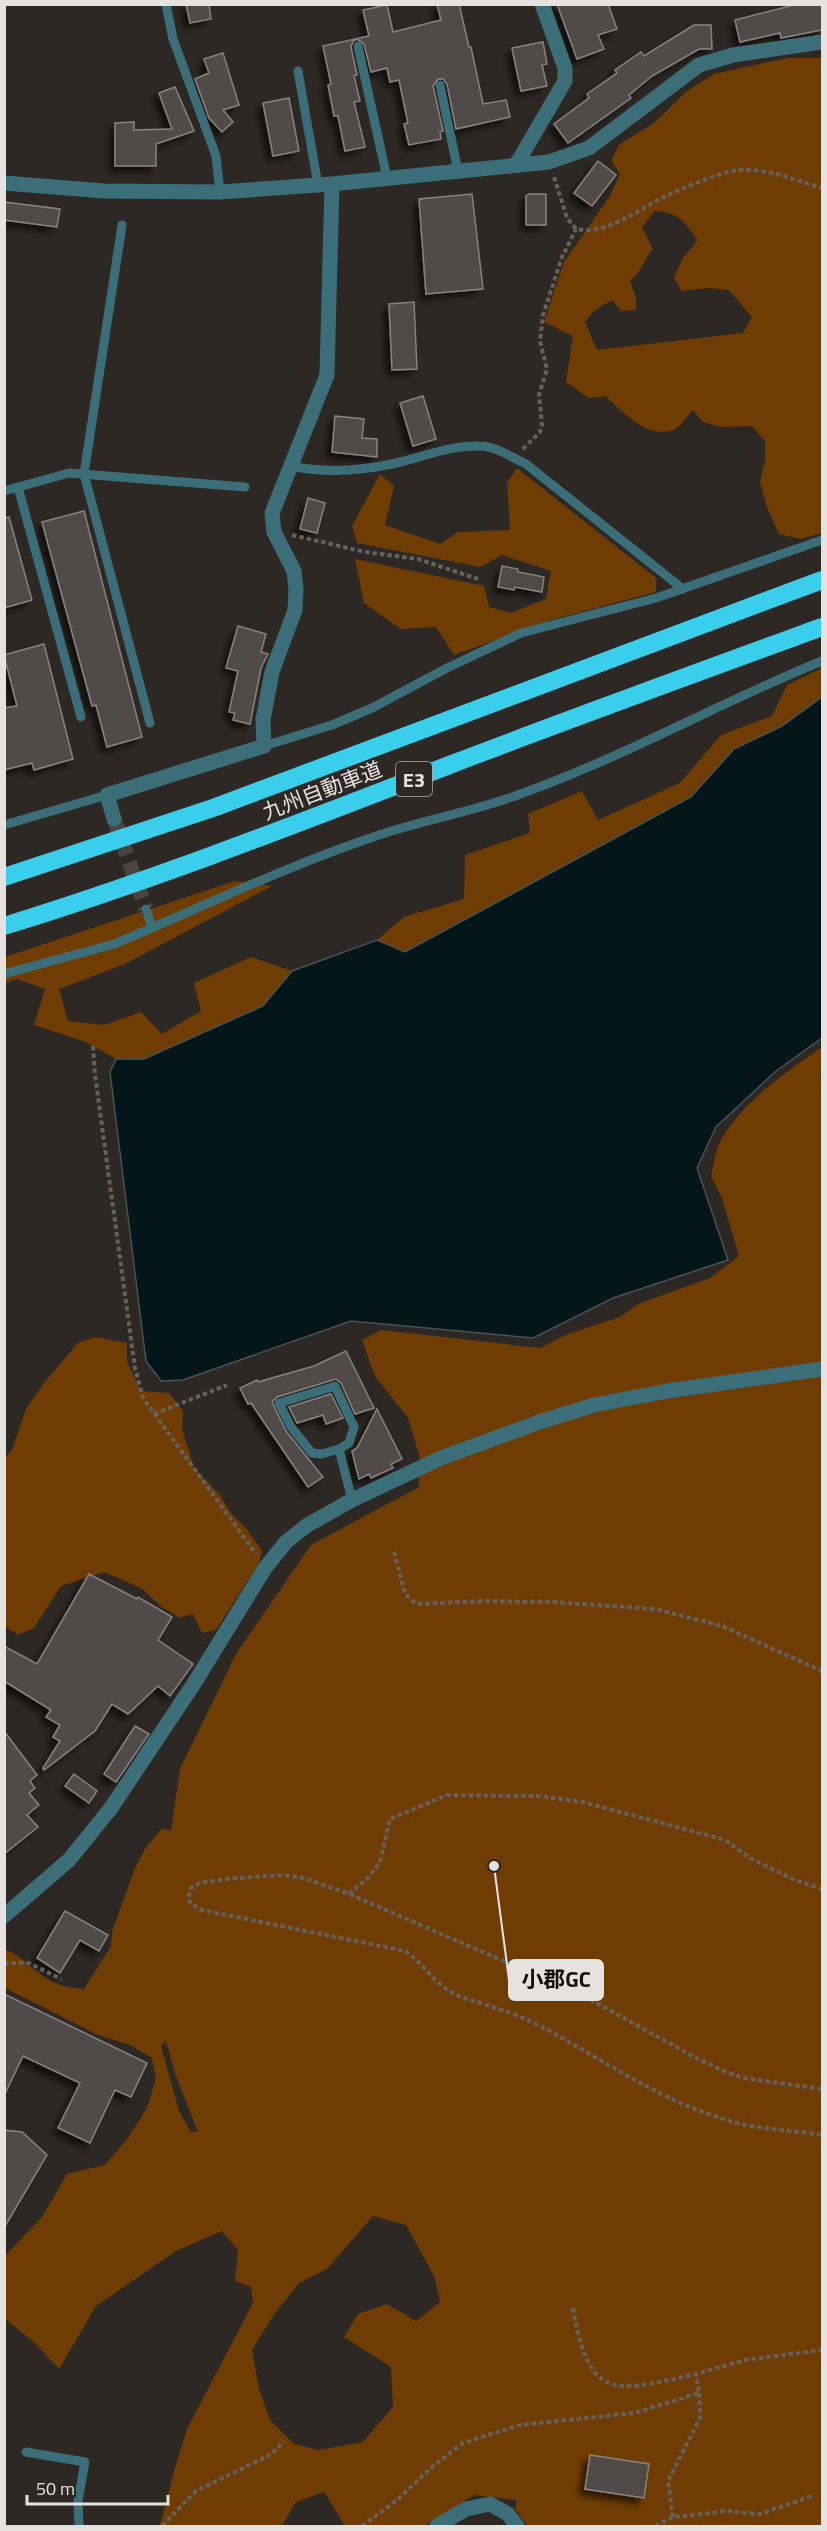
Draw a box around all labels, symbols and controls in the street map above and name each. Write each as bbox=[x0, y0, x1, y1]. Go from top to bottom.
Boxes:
street label: 九州自動車道 bbox=[257, 752, 387, 828]
road number: E3 bbox=[396, 762, 432, 796]
callout: 小郡GC bbox=[509, 1960, 603, 2000]
text: 小郡GC bbox=[521, 1962, 591, 1996]
scale bar bbox=[27, 2468, 168, 2506]
text: 50 m bbox=[36, 2475, 75, 2502]

